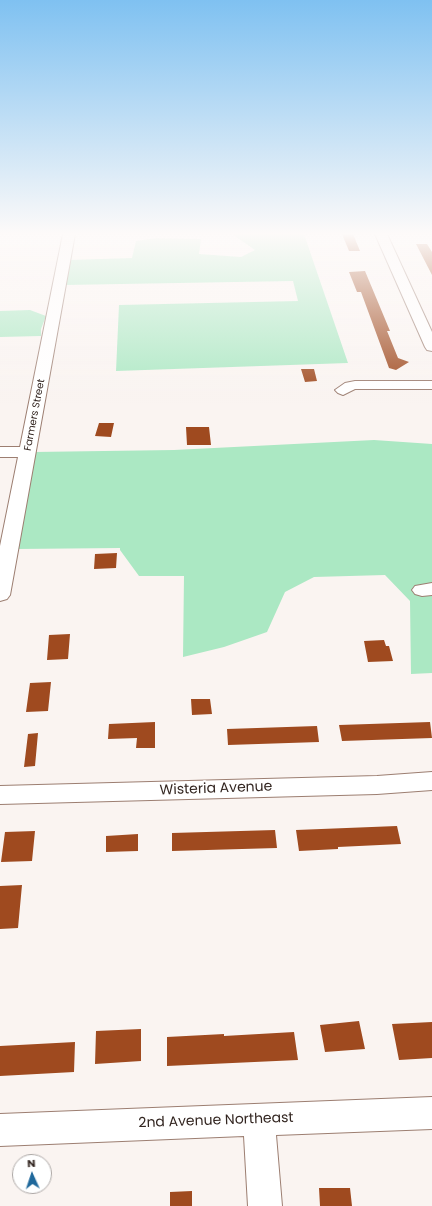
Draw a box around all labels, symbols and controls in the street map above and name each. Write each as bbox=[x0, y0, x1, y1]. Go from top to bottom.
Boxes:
street label: Farmers Street bbox=[22, 378, 48, 452]
street label: Wisteria Avenue bbox=[159, 779, 273, 799]
street label: 2nd Avenue Northeast bbox=[138, 1110, 294, 1132]
north arrow bbox=[12, 1154, 52, 1194]
text: N bbox=[27, 1155, 36, 1171]

